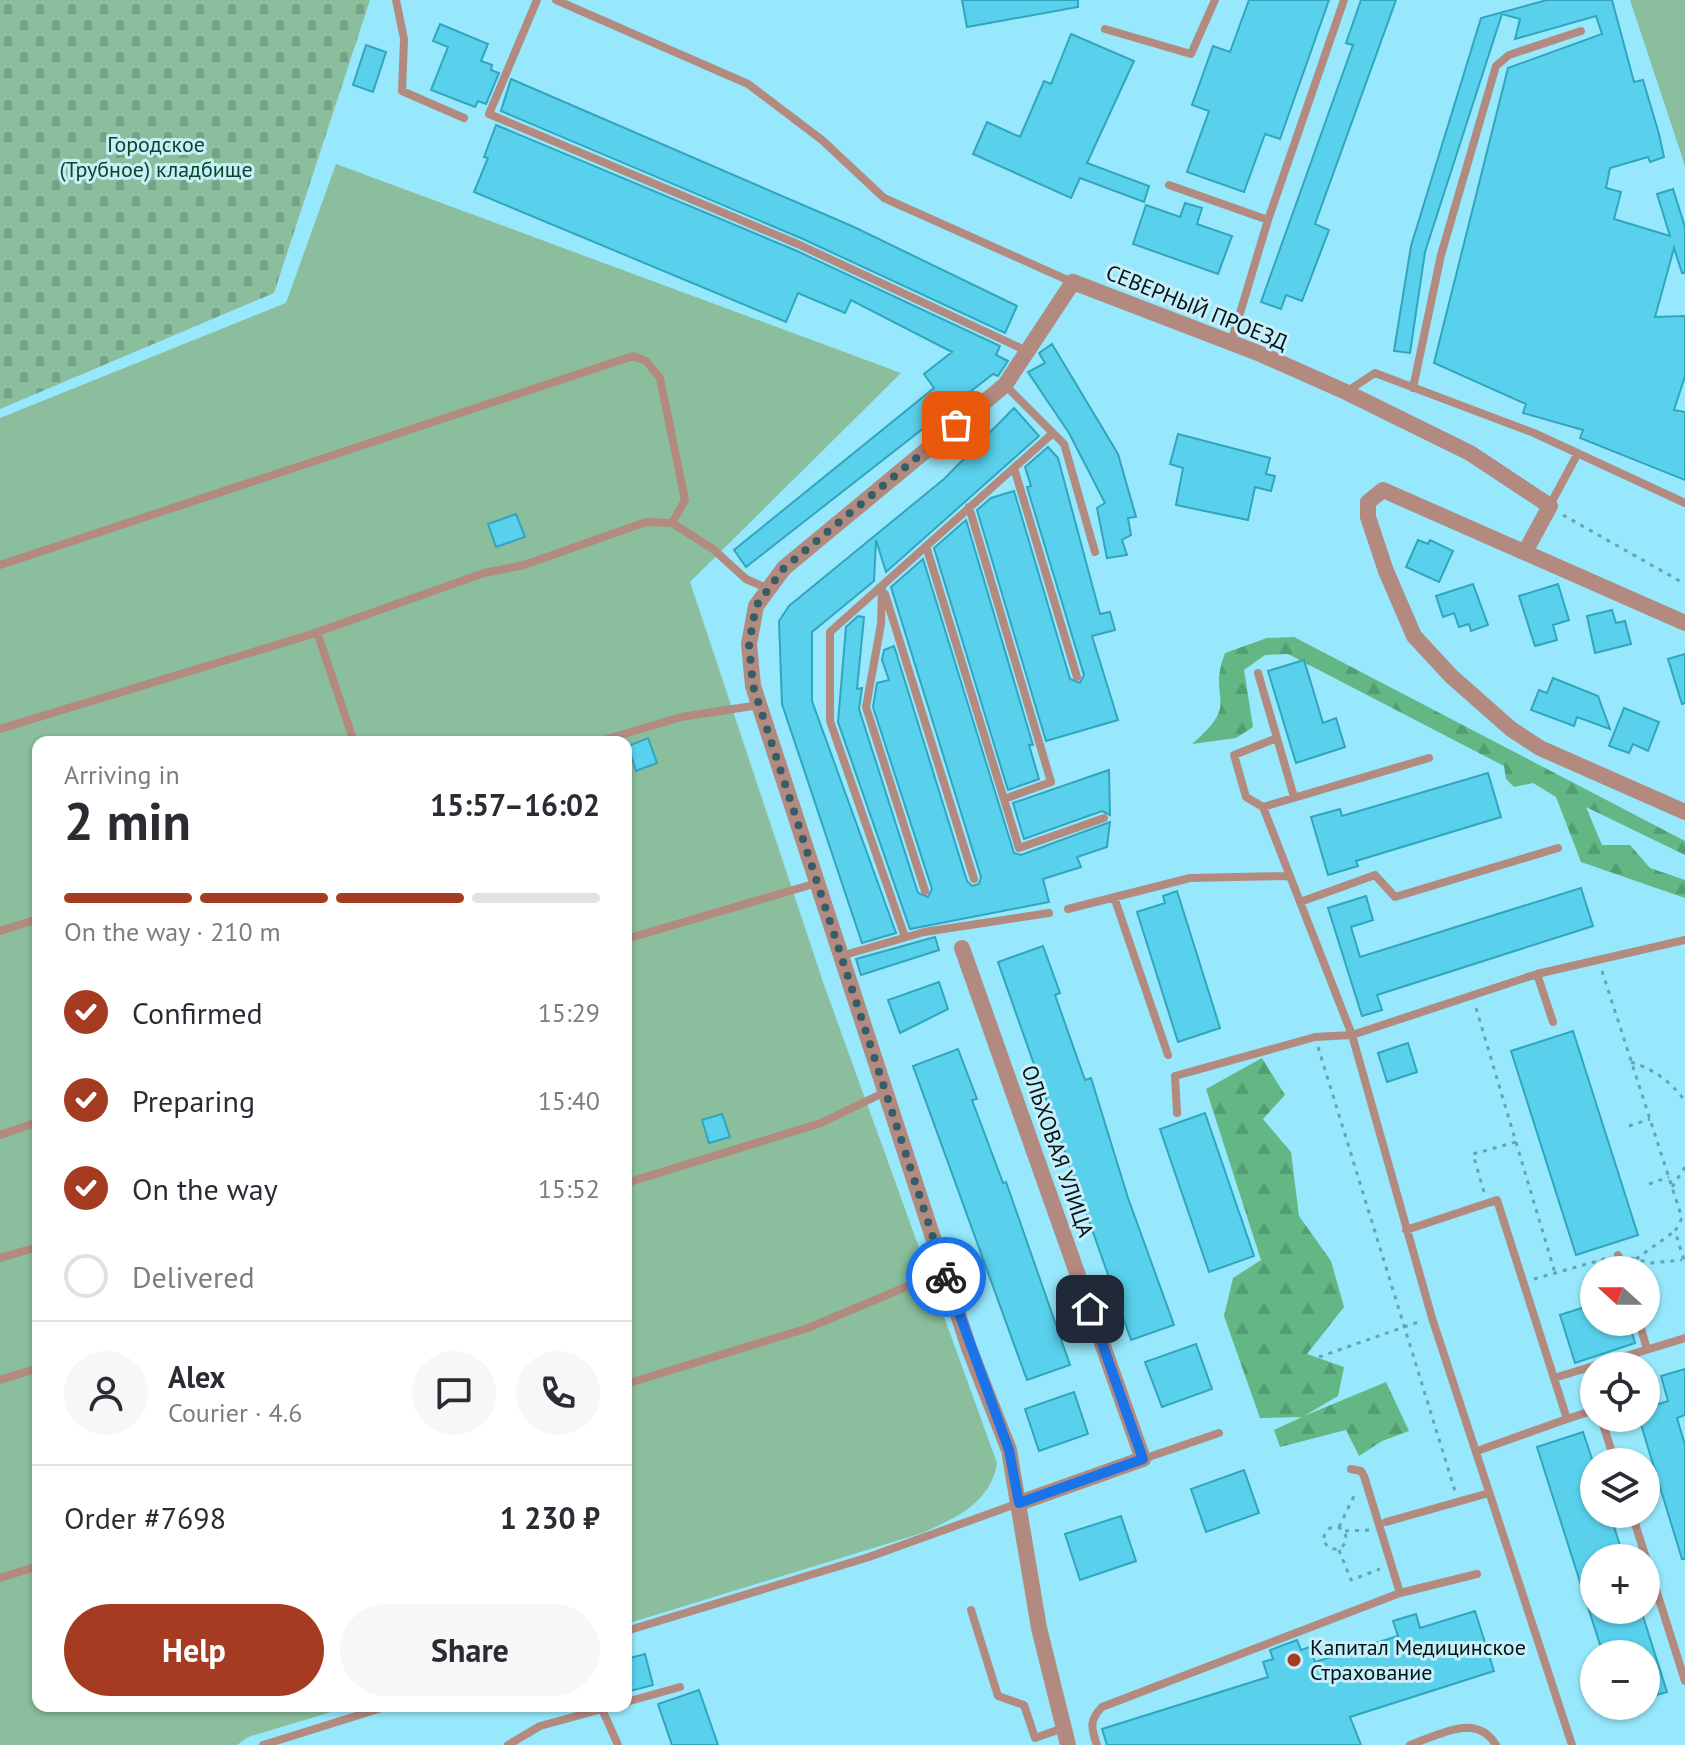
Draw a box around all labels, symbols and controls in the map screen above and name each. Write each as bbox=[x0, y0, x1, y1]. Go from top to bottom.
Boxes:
park label: Городское (Трубное) кладбище bbox=[59, 130, 253, 183]
street label: СЕВЕРНЫЙ ПРОЕЗД bbox=[1102, 258, 1292, 356]
pin bbox=[922, 391, 990, 459]
icon: bag bbox=[934, 403, 978, 447]
text: Arriving in bbox=[64, 758, 180, 791]
text: 15:57–16:02 bbox=[430, 785, 600, 824]
text: 2 min bbox=[64, 787, 191, 854]
text: On the way · 210 m bbox=[64, 915, 281, 948]
icon: check bbox=[64, 990, 108, 1034]
text: Confirmed bbox=[132, 993, 263, 1032]
text: 15:29 bbox=[538, 996, 600, 1029]
street label: ОЛЬХОВАЯ УЛИЦА bbox=[1015, 1061, 1101, 1241]
icon: check bbox=[64, 1078, 108, 1122]
text: Preparing bbox=[132, 1081, 255, 1120]
text: 15:40 bbox=[538, 1084, 600, 1117]
icon: check bbox=[64, 1166, 108, 1210]
text: On the way bbox=[132, 1169, 278, 1208]
text: 15:52 bbox=[538, 1172, 600, 1205]
courier bbox=[906, 1237, 986, 1317]
icon: bike bbox=[924, 1255, 968, 1299]
north arrow bbox=[1580, 1256, 1660, 1336]
map controls bbox=[1580, 1256, 1660, 1720]
text: Delivered bbox=[132, 1257, 255, 1296]
pin bbox=[1056, 1275, 1124, 1343]
icon: home bbox=[1068, 1287, 1112, 1331]
button: person bbox=[64, 1351, 148, 1435]
button: chat bbox=[412, 1351, 496, 1435]
button: phone bbox=[516, 1351, 600, 1435]
button: locate bbox=[1580, 1352, 1660, 1432]
text: Alex bbox=[168, 1357, 225, 1396]
text: Courier · 4.6 bbox=[168, 1396, 302, 1429]
button: layers bbox=[1580, 1448, 1660, 1528]
text: Order #7698 bbox=[64, 1498, 226, 1537]
text: 1 230 ₽ bbox=[500, 1498, 600, 1537]
button: + bbox=[1580, 1544, 1660, 1624]
button: Help bbox=[64, 1604, 324, 1696]
button: Share bbox=[340, 1604, 600, 1696]
place label: Капитал Медицинское Страхование bbox=[1310, 1633, 1526, 1686]
button: − bbox=[1580, 1640, 1660, 1720]
marker: Капитал Медицинское Страхование bbox=[1285, 1651, 1303, 1669]

